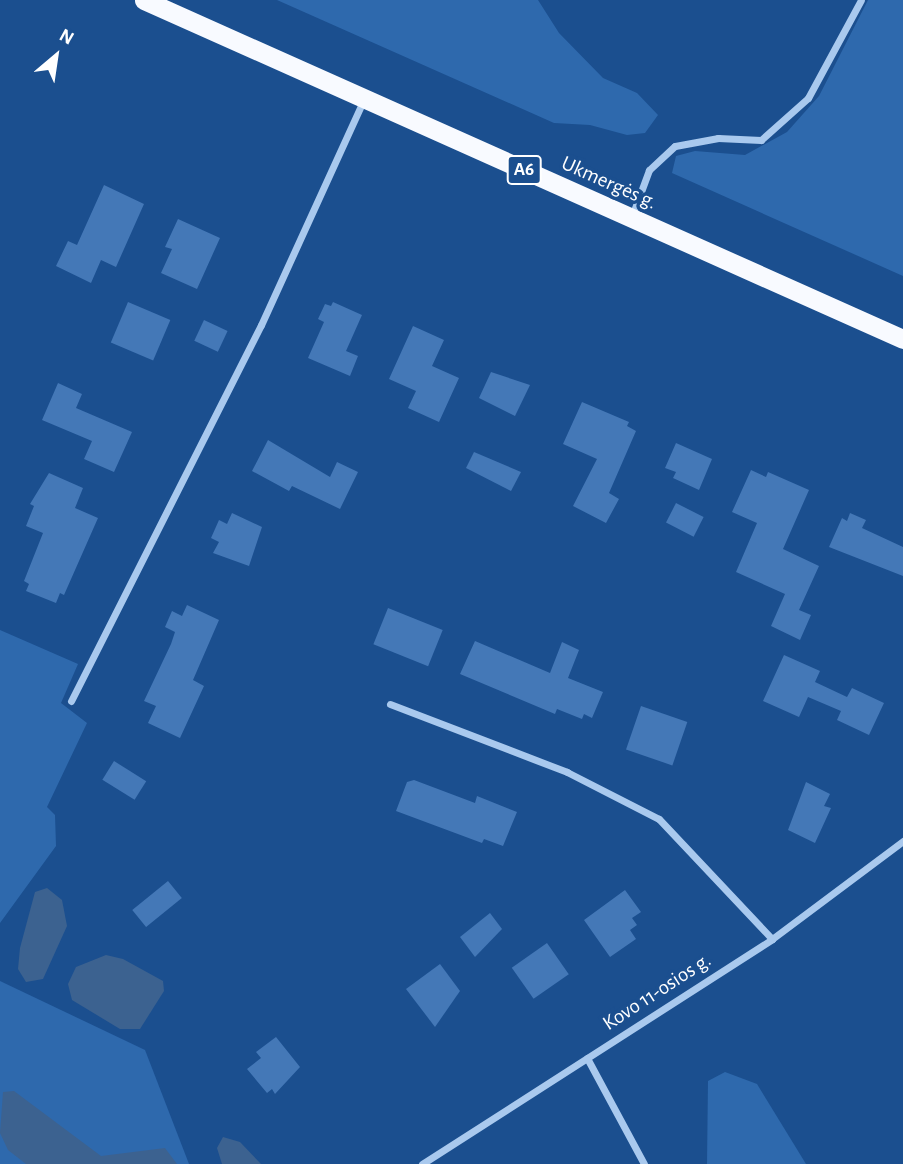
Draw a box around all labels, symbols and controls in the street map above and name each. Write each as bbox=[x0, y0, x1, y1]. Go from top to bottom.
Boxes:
north arrow bbox=[21, 21, 91, 91]
text: N bbox=[56, 26, 77, 49]
street label: Ukmergės g. bbox=[557, 151, 661, 215]
road number: A6 bbox=[506, 154, 542, 186]
street label: Kovo 11-osios g. bbox=[598, 948, 716, 1036]

